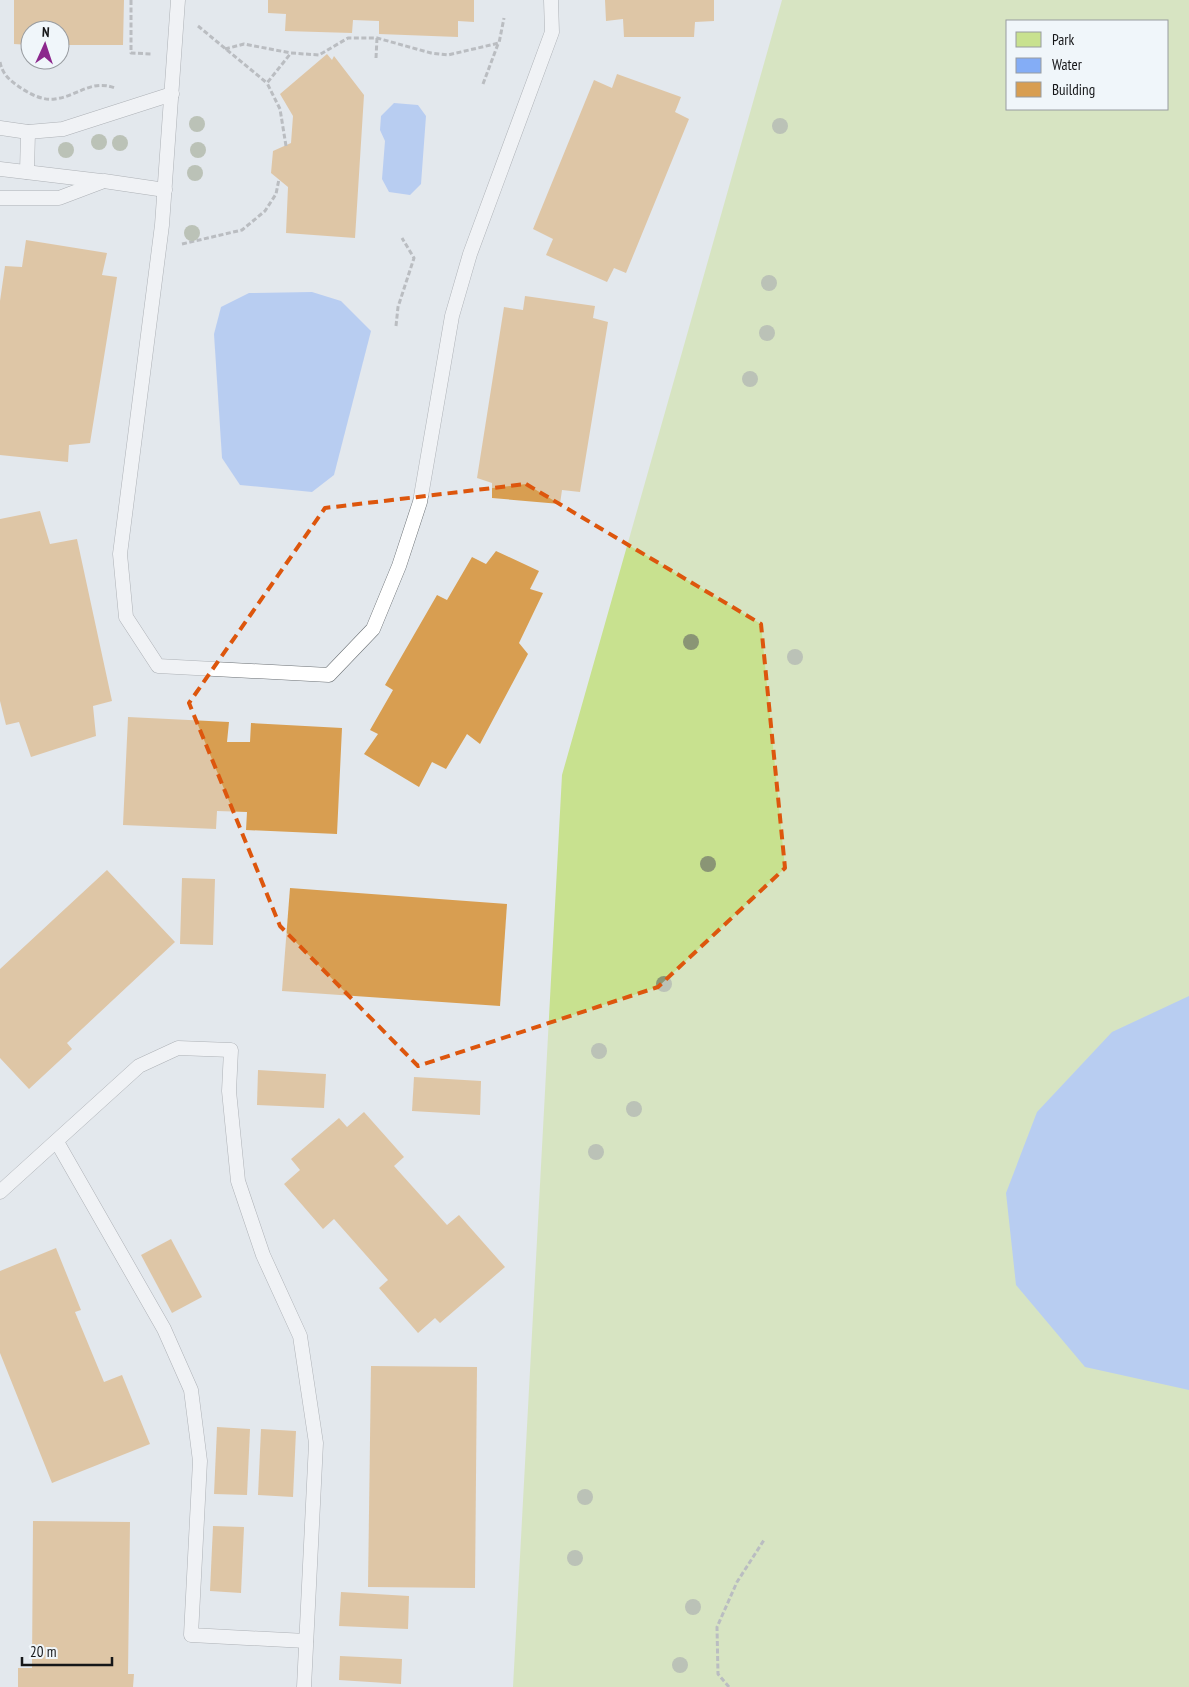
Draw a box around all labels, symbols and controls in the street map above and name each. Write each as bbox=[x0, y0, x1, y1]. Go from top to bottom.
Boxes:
north arrow bbox=[20, 20, 70, 70]
legend bbox=[1006, 20, 1169, 110]
text: N bbox=[41, 23, 50, 41]
text: Park bbox=[1052, 30, 1074, 49]
text: Water bbox=[1052, 55, 1083, 74]
text: Building bbox=[1052, 80, 1095, 99]
scale bar bbox=[22, 1634, 112, 1666]
text: 20 m bbox=[30, 1642, 56, 1661]

